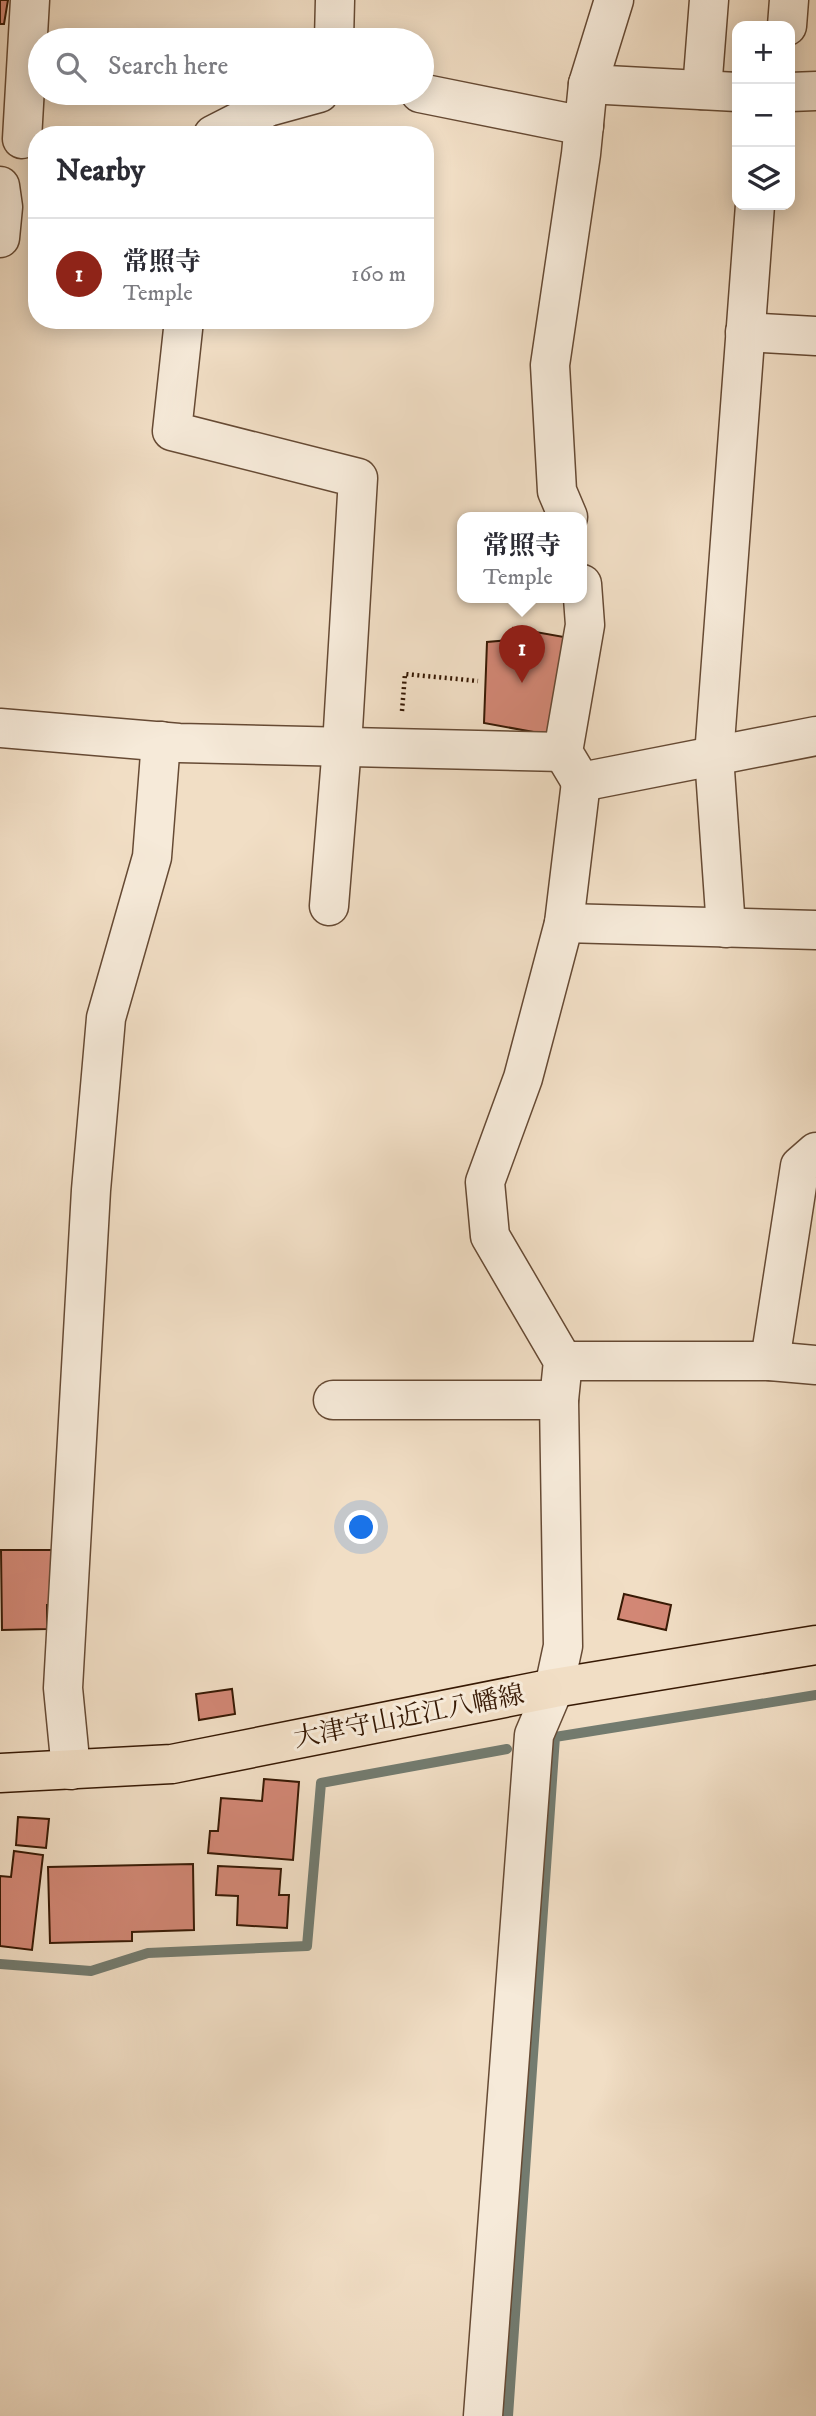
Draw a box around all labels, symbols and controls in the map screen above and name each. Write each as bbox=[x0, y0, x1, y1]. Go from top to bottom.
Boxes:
map controls bbox=[732, 21, 795, 210]
button: + bbox=[732, 21, 795, 84]
search box bbox=[28, 28, 434, 105]
icon: search bbox=[52, 48, 90, 86]
text: Search here bbox=[108, 50, 228, 83]
button: − bbox=[732, 84, 795, 147]
button: layers bbox=[732, 147, 795, 210]
text: Nearby bbox=[56, 153, 145, 190]
text: 常照寺 bbox=[123, 246, 201, 279]
text: 1 bbox=[75, 260, 83, 289]
text: 160 m bbox=[351, 260, 406, 289]
text: Temple bbox=[123, 279, 193, 308]
popup bbox=[457, 512, 587, 603]
text: 常照寺 bbox=[483, 530, 561, 563]
text: Temple bbox=[483, 563, 553, 592]
pin: 1 bbox=[499, 625, 545, 683]
your location bbox=[344, 1510, 378, 1544]
street label: 大津守山近江八幡線 bbox=[291, 1678, 527, 1756]

